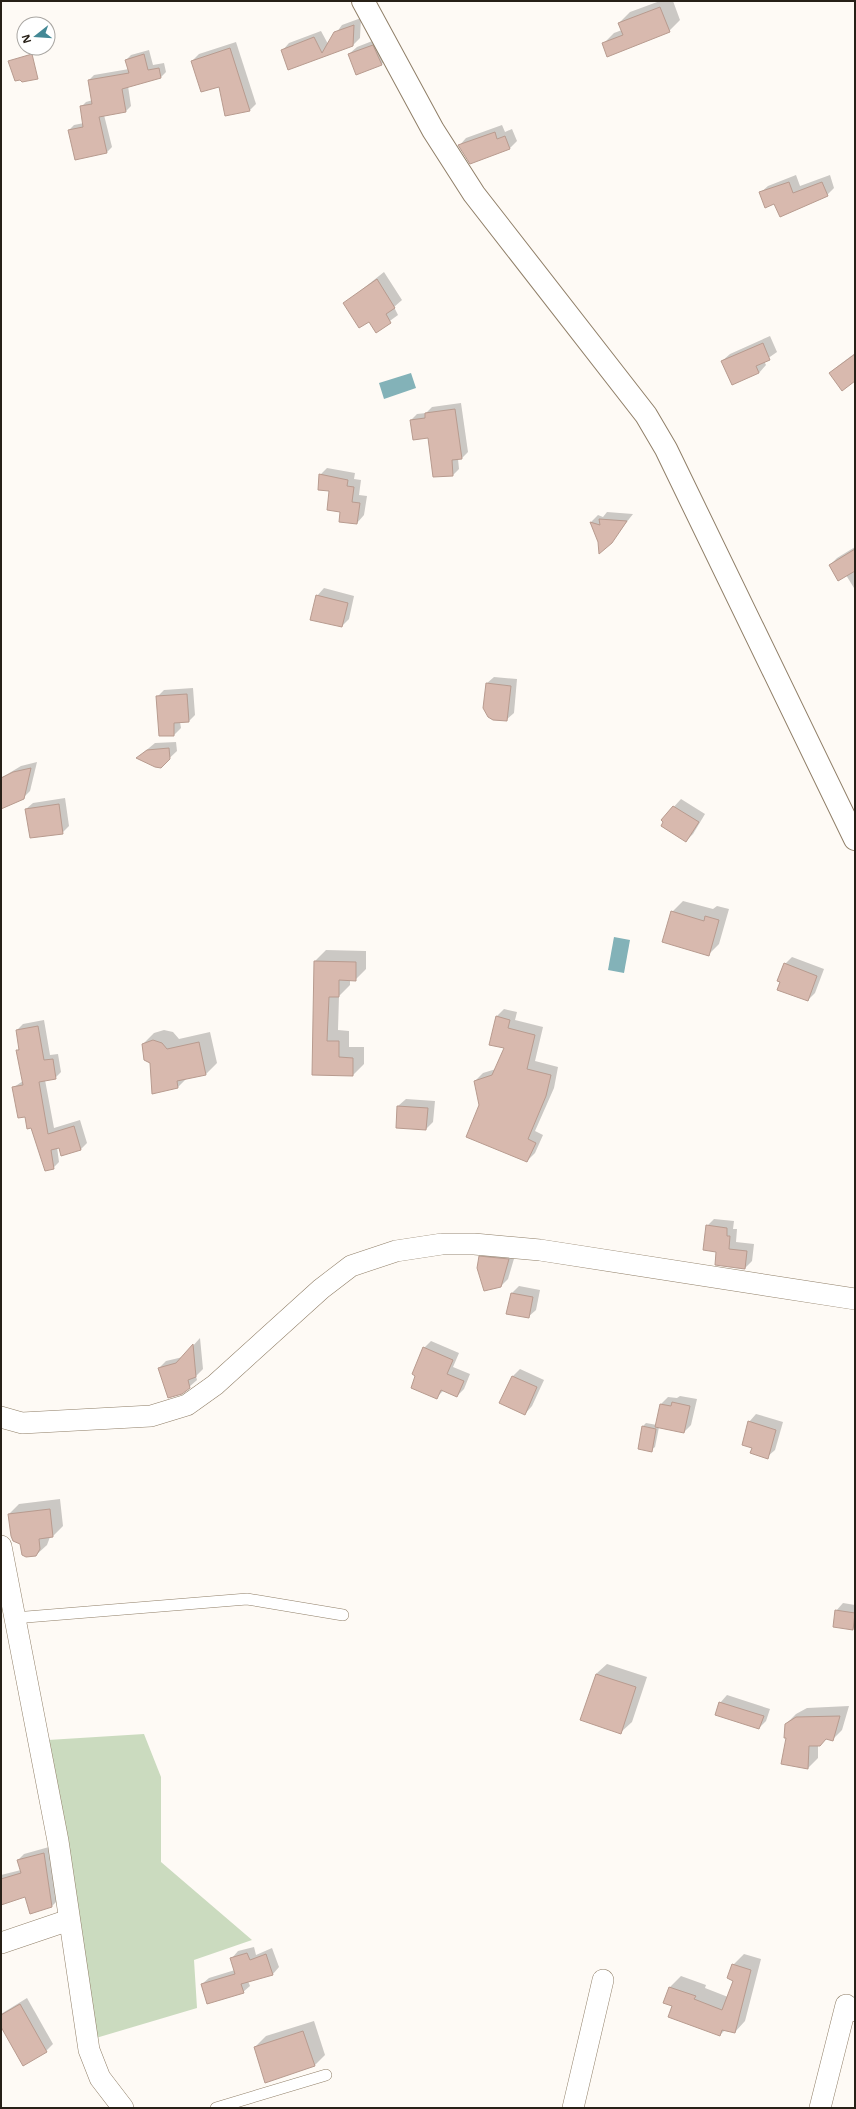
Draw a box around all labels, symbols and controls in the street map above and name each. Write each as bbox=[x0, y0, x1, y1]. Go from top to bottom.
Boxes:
north arrow bbox=[16, 16, 56, 56]
text: N bbox=[17, 33, 34, 46]

